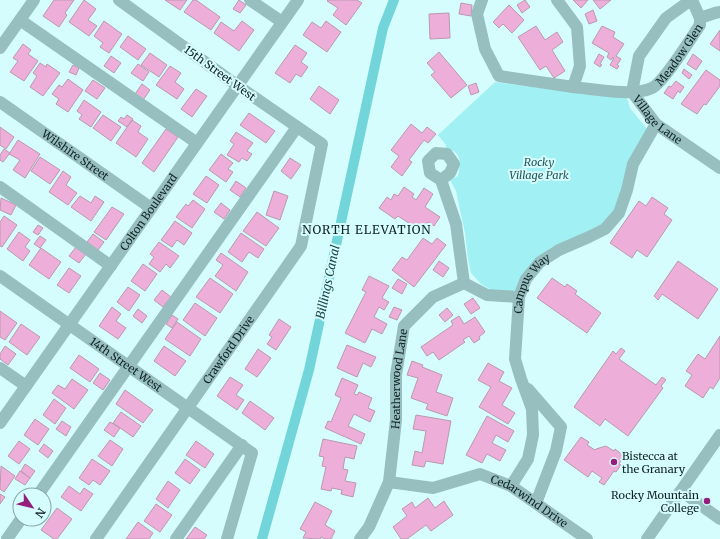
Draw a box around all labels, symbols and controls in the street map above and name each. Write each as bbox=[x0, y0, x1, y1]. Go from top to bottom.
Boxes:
street label: Meadow Glen bbox=[652, 21, 706, 88]
street label: 15th Street West bbox=[182, 42, 259, 104]
street label: Village Lane bbox=[629, 91, 685, 147]
street label: Wilshire Street bbox=[38, 126, 112, 184]
park label: Rocky Village Park bbox=[509, 155, 569, 182]
street label: Colton Boulevard bbox=[117, 171, 181, 253]
district label: NORTH ELEVATION bbox=[302, 222, 432, 237]
water label: Billings Canal bbox=[312, 243, 343, 320]
street label: Campus Way bbox=[511, 250, 553, 314]
street label: Crawford Drive bbox=[200, 313, 257, 387]
street label: Heatherwood Lane bbox=[388, 327, 410, 430]
street label: 14th Street West bbox=[87, 334, 166, 395]
place label: Bistecca at the Granary bbox=[622, 449, 686, 476]
marker: Bistecca at the Granary bbox=[609, 457, 619, 467]
street label: Cedarwind Drive bbox=[489, 472, 571, 531]
north arrow bbox=[12, 487, 52, 527]
place label: Rocky Mountain College bbox=[611, 488, 700, 515]
marker: Rocky Mountain College bbox=[702, 496, 712, 506]
text: N bbox=[32, 505, 48, 521]

